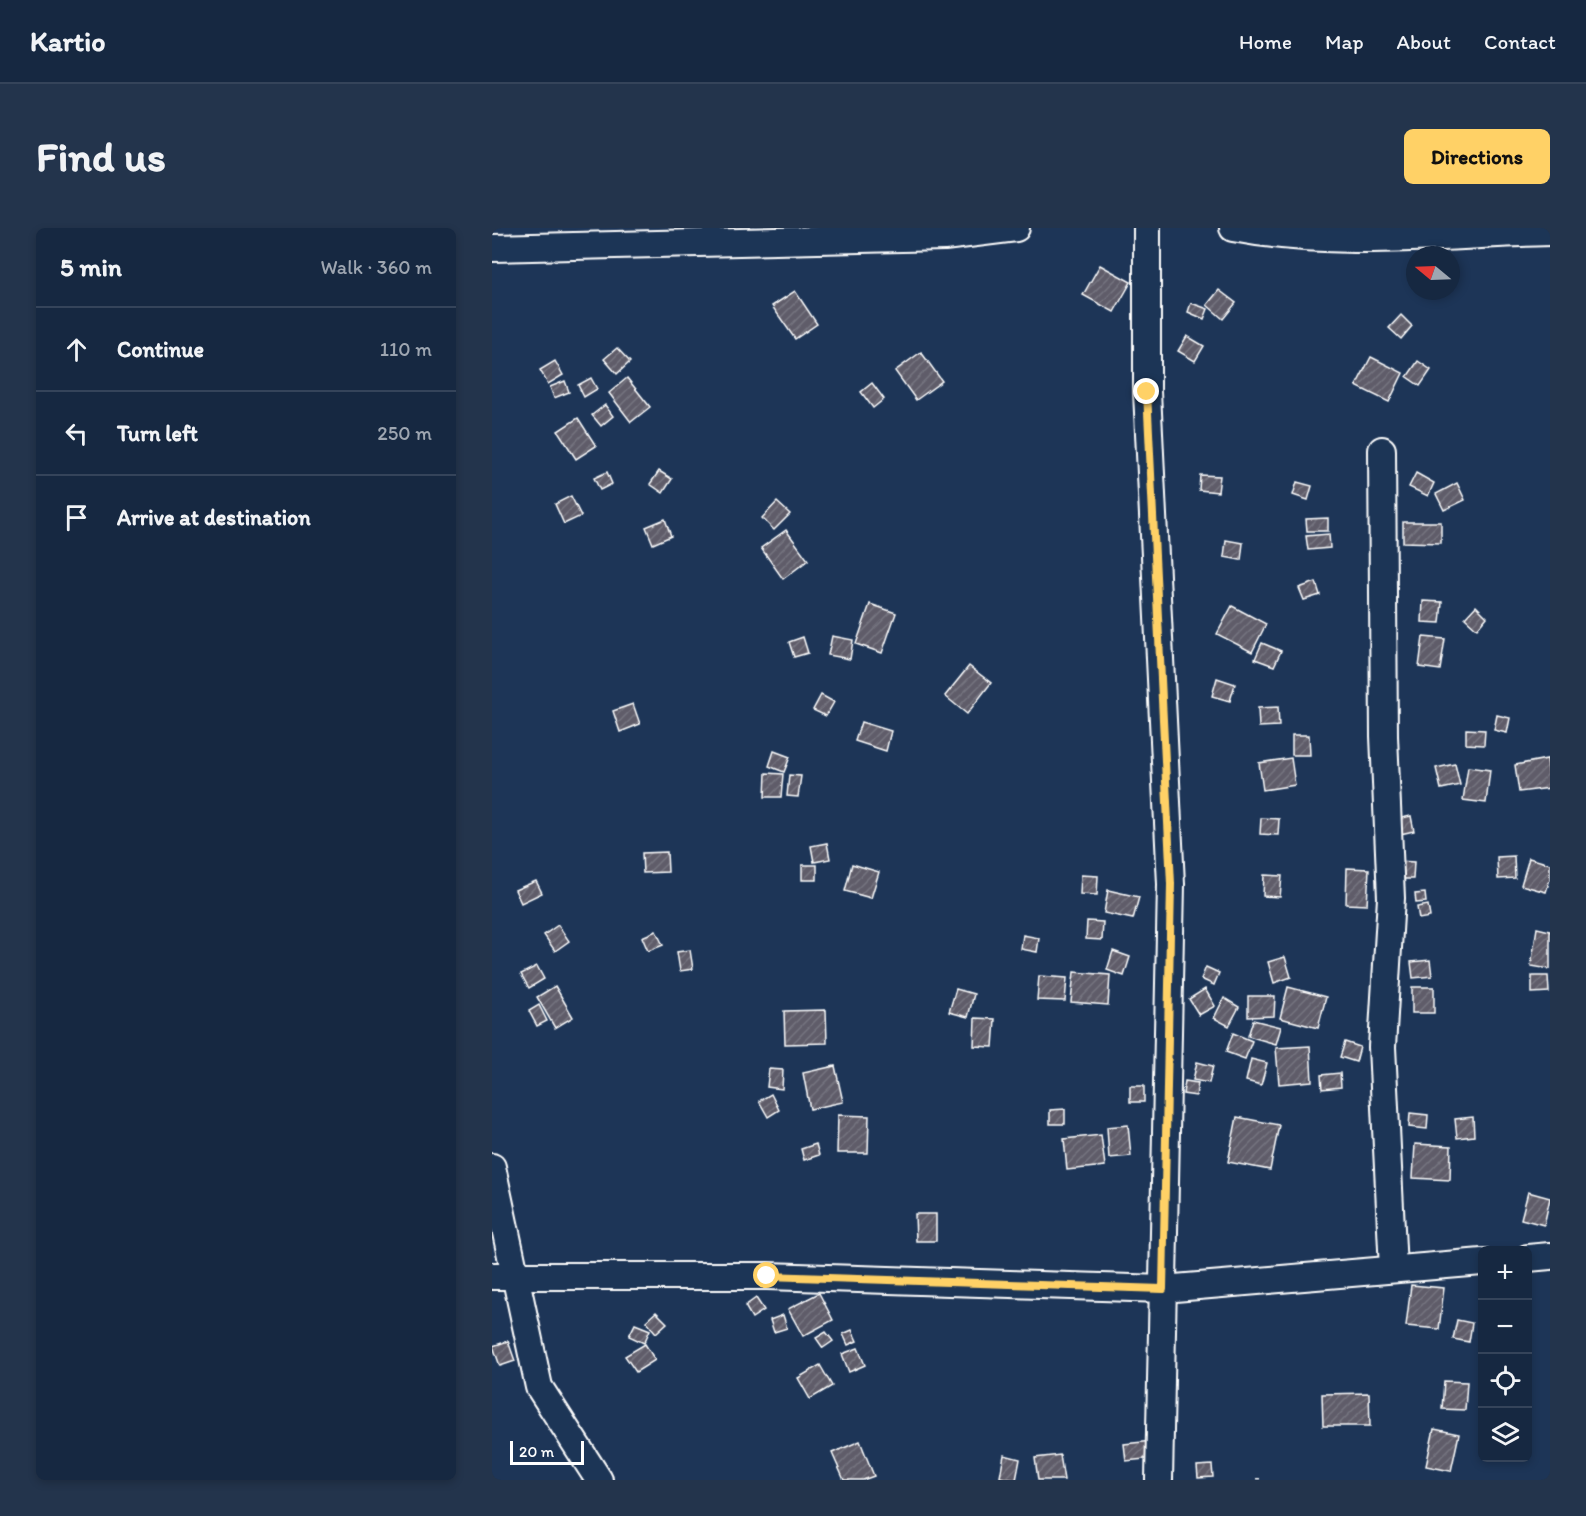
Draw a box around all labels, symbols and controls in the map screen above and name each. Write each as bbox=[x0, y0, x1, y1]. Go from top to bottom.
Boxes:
text: Kartio bbox=[30, 24, 105, 58]
text: Home bbox=[1239, 29, 1292, 54]
text: Map bbox=[1325, 29, 1364, 54]
text: About bbox=[1397, 29, 1451, 54]
text: Contact bbox=[1484, 29, 1556, 54]
button: Directions bbox=[1404, 129, 1550, 184]
text: Find us bbox=[36, 131, 166, 182]
north arrow bbox=[1406, 246, 1460, 300]
text: 5 min bbox=[60, 251, 122, 283]
text: Walk · 360 m bbox=[320, 255, 432, 279]
icon: ahead bbox=[60, 333, 93, 366]
text: Continue bbox=[117, 336, 204, 363]
text: 110 m bbox=[380, 337, 432, 361]
route end bbox=[1133, 378, 1159, 404]
icon: left bbox=[60, 417, 93, 450]
text: Turn left bbox=[117, 420, 198, 447]
text: 250 m bbox=[377, 421, 432, 445]
icon: arrive bbox=[60, 501, 93, 534]
text: Arrive at destination bbox=[117, 504, 311, 531]
map controls bbox=[1478, 1246, 1532, 1462]
button: + bbox=[1478, 1246, 1532, 1300]
route start bbox=[753, 1262, 779, 1288]
button: − bbox=[1478, 1300, 1532, 1354]
button: locate bbox=[1478, 1354, 1532, 1408]
button: layers bbox=[1478, 1408, 1532, 1462]
scale bar bbox=[510, 1438, 584, 1466]
text: 20 m bbox=[519, 1442, 554, 1461]

